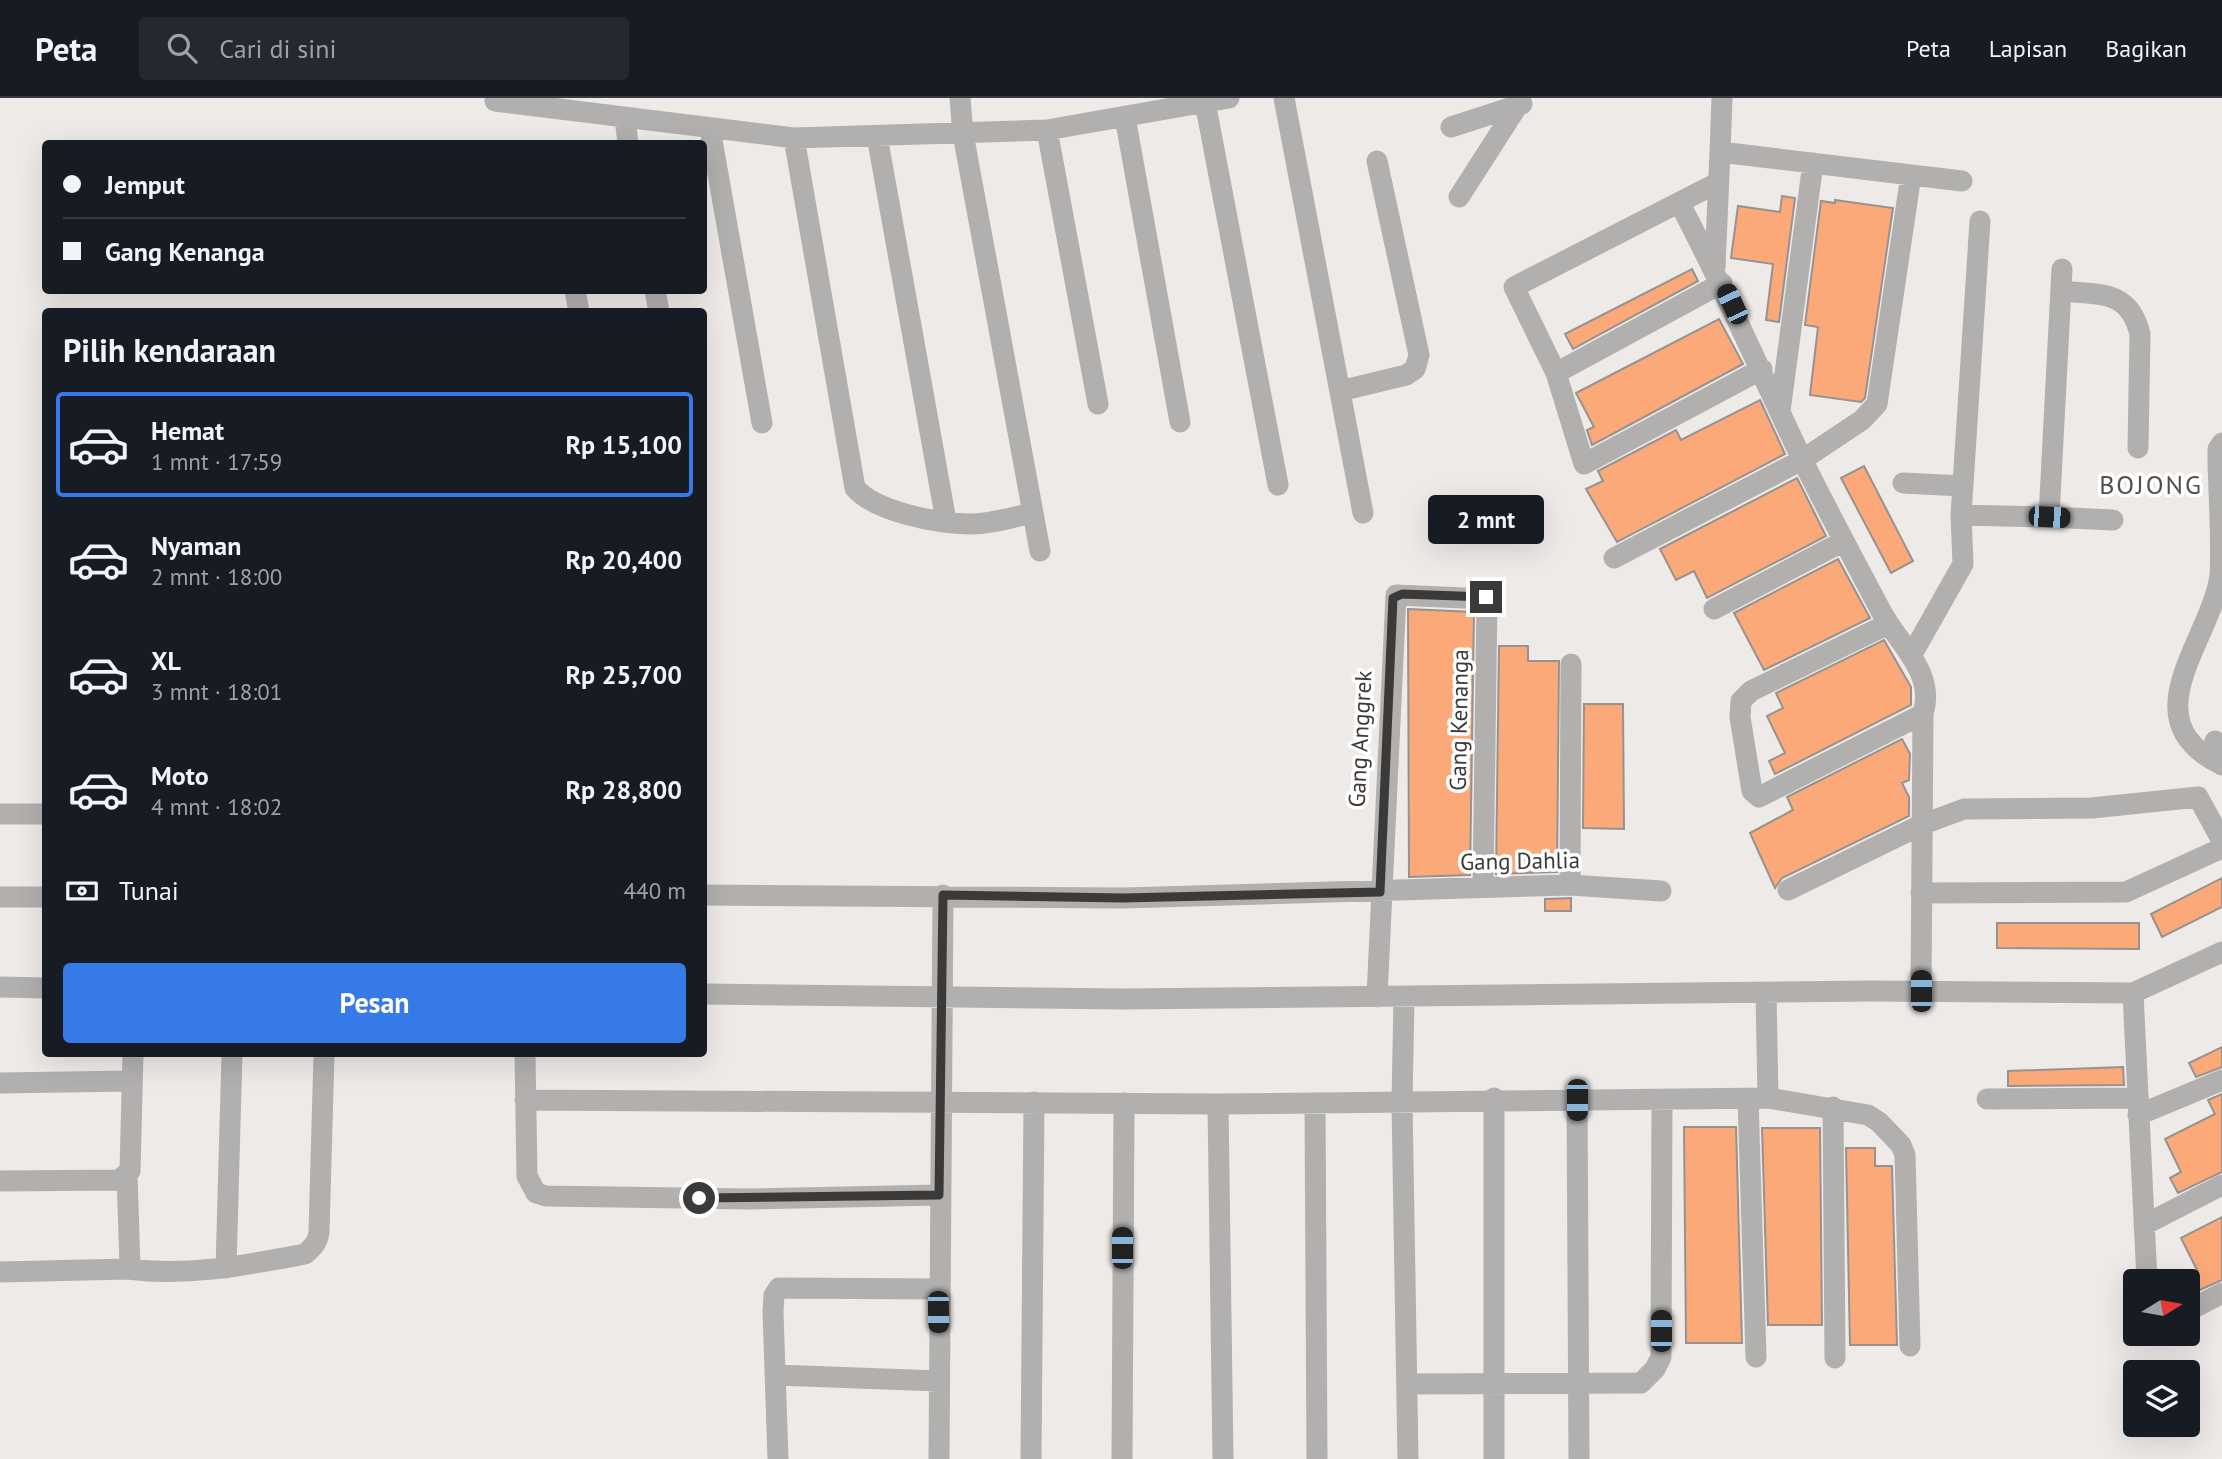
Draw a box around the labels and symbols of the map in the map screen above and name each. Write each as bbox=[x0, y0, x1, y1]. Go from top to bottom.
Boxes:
car bbox=[1714, 281, 1751, 327]
district label: BOJONG bbox=[2099, 468, 2203, 501]
callout: 2 mnt bbox=[1428, 496, 1544, 545]
car bbox=[2028, 505, 2071, 529]
route end bbox=[1470, 581, 1502, 613]
street label: Gang Kenanga bbox=[1443, 649, 1474, 791]
street label: Gang Anggrek bbox=[1341, 670, 1378, 808]
street label: Gang Dahlia bbox=[1460, 845, 1580, 876]
car bbox=[1911, 970, 1932, 1012]
car bbox=[1567, 1079, 1588, 1121]
route start bbox=[683, 1182, 715, 1214]
car bbox=[1112, 1227, 1133, 1269]
north arrow bbox=[2123, 1269, 2200, 1346]
car bbox=[928, 1291, 949, 1333]
car bbox=[1651, 1310, 1672, 1352]

